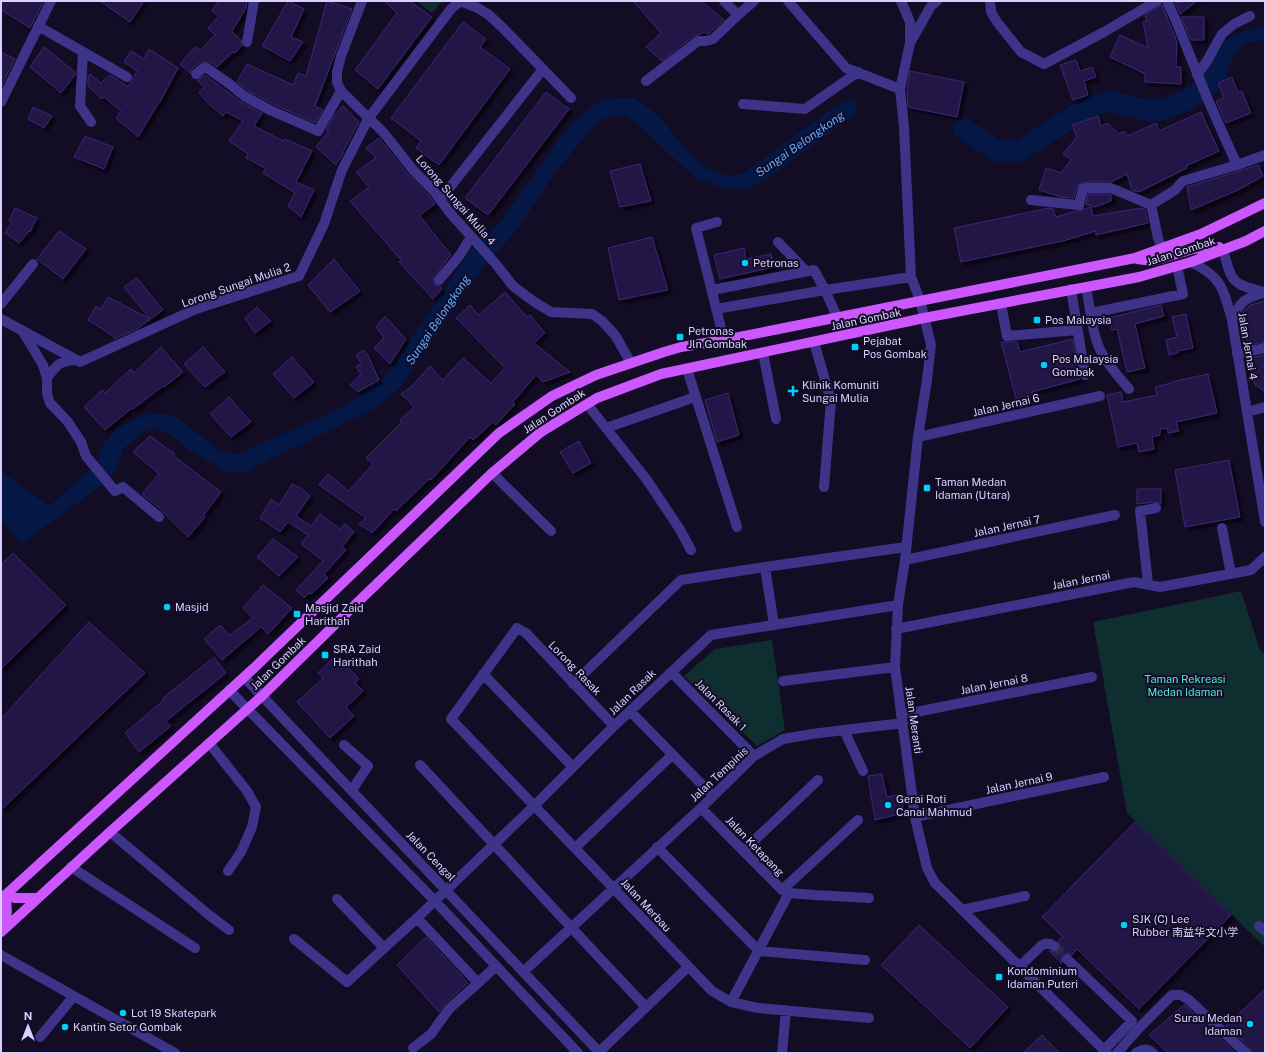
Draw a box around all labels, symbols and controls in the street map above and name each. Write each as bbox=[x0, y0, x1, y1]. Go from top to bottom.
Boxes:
water label: Sungai Belongkong bbox=[753, 108, 848, 180]
street label: Lorong Sungai Mulia 4 bbox=[414, 153, 498, 247]
street label: Jalan Gombak bbox=[1145, 234, 1217, 268]
place label: Petronas bbox=[753, 257, 799, 269]
marker: Petronas bbox=[740, 258, 750, 268]
street label: Lorong Sungai Mulia 2 bbox=[180, 261, 293, 309]
water label: Sungai Belongkong bbox=[403, 272, 474, 367]
street label: Jalan Gombak bbox=[830, 306, 902, 332]
street label: Jalan Jernai 4 bbox=[1236, 311, 1260, 381]
place label: Pos Malaysia bbox=[1045, 314, 1111, 326]
marker: Pos Malaysia bbox=[1032, 315, 1042, 325]
place label: Petronas Jln Gombak bbox=[688, 325, 747, 350]
marker: Petronas Jln Gombak bbox=[675, 332, 685, 342]
place label: Pejabat Pos Gombak bbox=[863, 335, 927, 360]
marker: Pejabat Pos Gombak bbox=[850, 342, 860, 352]
place label: Pos Malaysia Gombak bbox=[1052, 353, 1118, 378]
marker: Pos Malaysia Gombak bbox=[1039, 360, 1049, 370]
place label: Klinik Komuniti Sungai Mulia bbox=[802, 379, 879, 404]
marker: Klinik Komuniti Sungai Mulia bbox=[787, 385, 799, 397]
street label: Jalan Gombak bbox=[521, 387, 587, 435]
street label: Jalan Jernai 6 bbox=[971, 391, 1041, 419]
place label: Taman Medan Idaman (Utara) bbox=[935, 476, 1010, 501]
marker: Taman Medan Idaman (Utara) bbox=[922, 483, 932, 493]
street label: Jalan Jernai 7 bbox=[973, 513, 1042, 539]
street label: Jalan Jernai bbox=[1051, 569, 1111, 591]
place label: Masjid bbox=[175, 601, 209, 613]
marker: Masjid bbox=[162, 602, 172, 612]
place label: Masjid Zaid Harithah bbox=[305, 602, 364, 627]
marker: Masjid Zaid Harithah bbox=[292, 609, 302, 619]
street label: Jalan Gombak bbox=[248, 634, 308, 692]
street label: Lorong Rasak bbox=[546, 639, 604, 697]
place label: SRA Zaid Harithah bbox=[333, 643, 381, 668]
marker: SRA Zaid Harithah bbox=[320, 650, 330, 660]
street label: Jalan Rasak bbox=[606, 667, 658, 717]
street label: Jalan Jernai 8 bbox=[959, 672, 1029, 696]
park label: Taman Rekreasi Medan Idaman bbox=[1145, 673, 1225, 698]
street label: Jalan Rasak 1 bbox=[693, 677, 749, 733]
street label: Jalan Meranti bbox=[903, 686, 925, 754]
street label: Jalan Tempinis bbox=[688, 744, 751, 804]
street label: Jalan Jernai 9 bbox=[984, 770, 1054, 796]
place label: Gerai Roti Canai Mahmud bbox=[896, 793, 972, 818]
marker: Gerai Roti Canai Mahmud bbox=[883, 800, 893, 810]
street label: Jalan Ketapang bbox=[724, 814, 787, 878]
street label: Jalan Cengal bbox=[404, 828, 458, 884]
street label: Jalan Merbau bbox=[618, 876, 674, 934]
place label: SJK (C) Lee Rubber 南益华文小学 bbox=[1132, 913, 1238, 938]
marker: SJK (C) Lee Rubber 南益华文小学 bbox=[1119, 920, 1129, 930]
place label: Kondominium Idaman Puteri bbox=[1007, 965, 1078, 990]
marker: Kondominium Idaman Puteri bbox=[994, 972, 1004, 982]
north arrow bbox=[8, 1006, 48, 1046]
place label: Lot 19 Skatepark bbox=[131, 1007, 217, 1019]
marker: Lot 19 Skatepark bbox=[118, 1008, 128, 1018]
text: N bbox=[24, 1010, 32, 1022]
place label: Surau Medan Idaman bbox=[1174, 1012, 1242, 1037]
marker: Surau Medan Idaman bbox=[1245, 1019, 1255, 1029]
place label: Kantin Setor Gombak bbox=[73, 1021, 182, 1033]
marker: Kantin Setor Gombak bbox=[60, 1022, 70, 1032]

